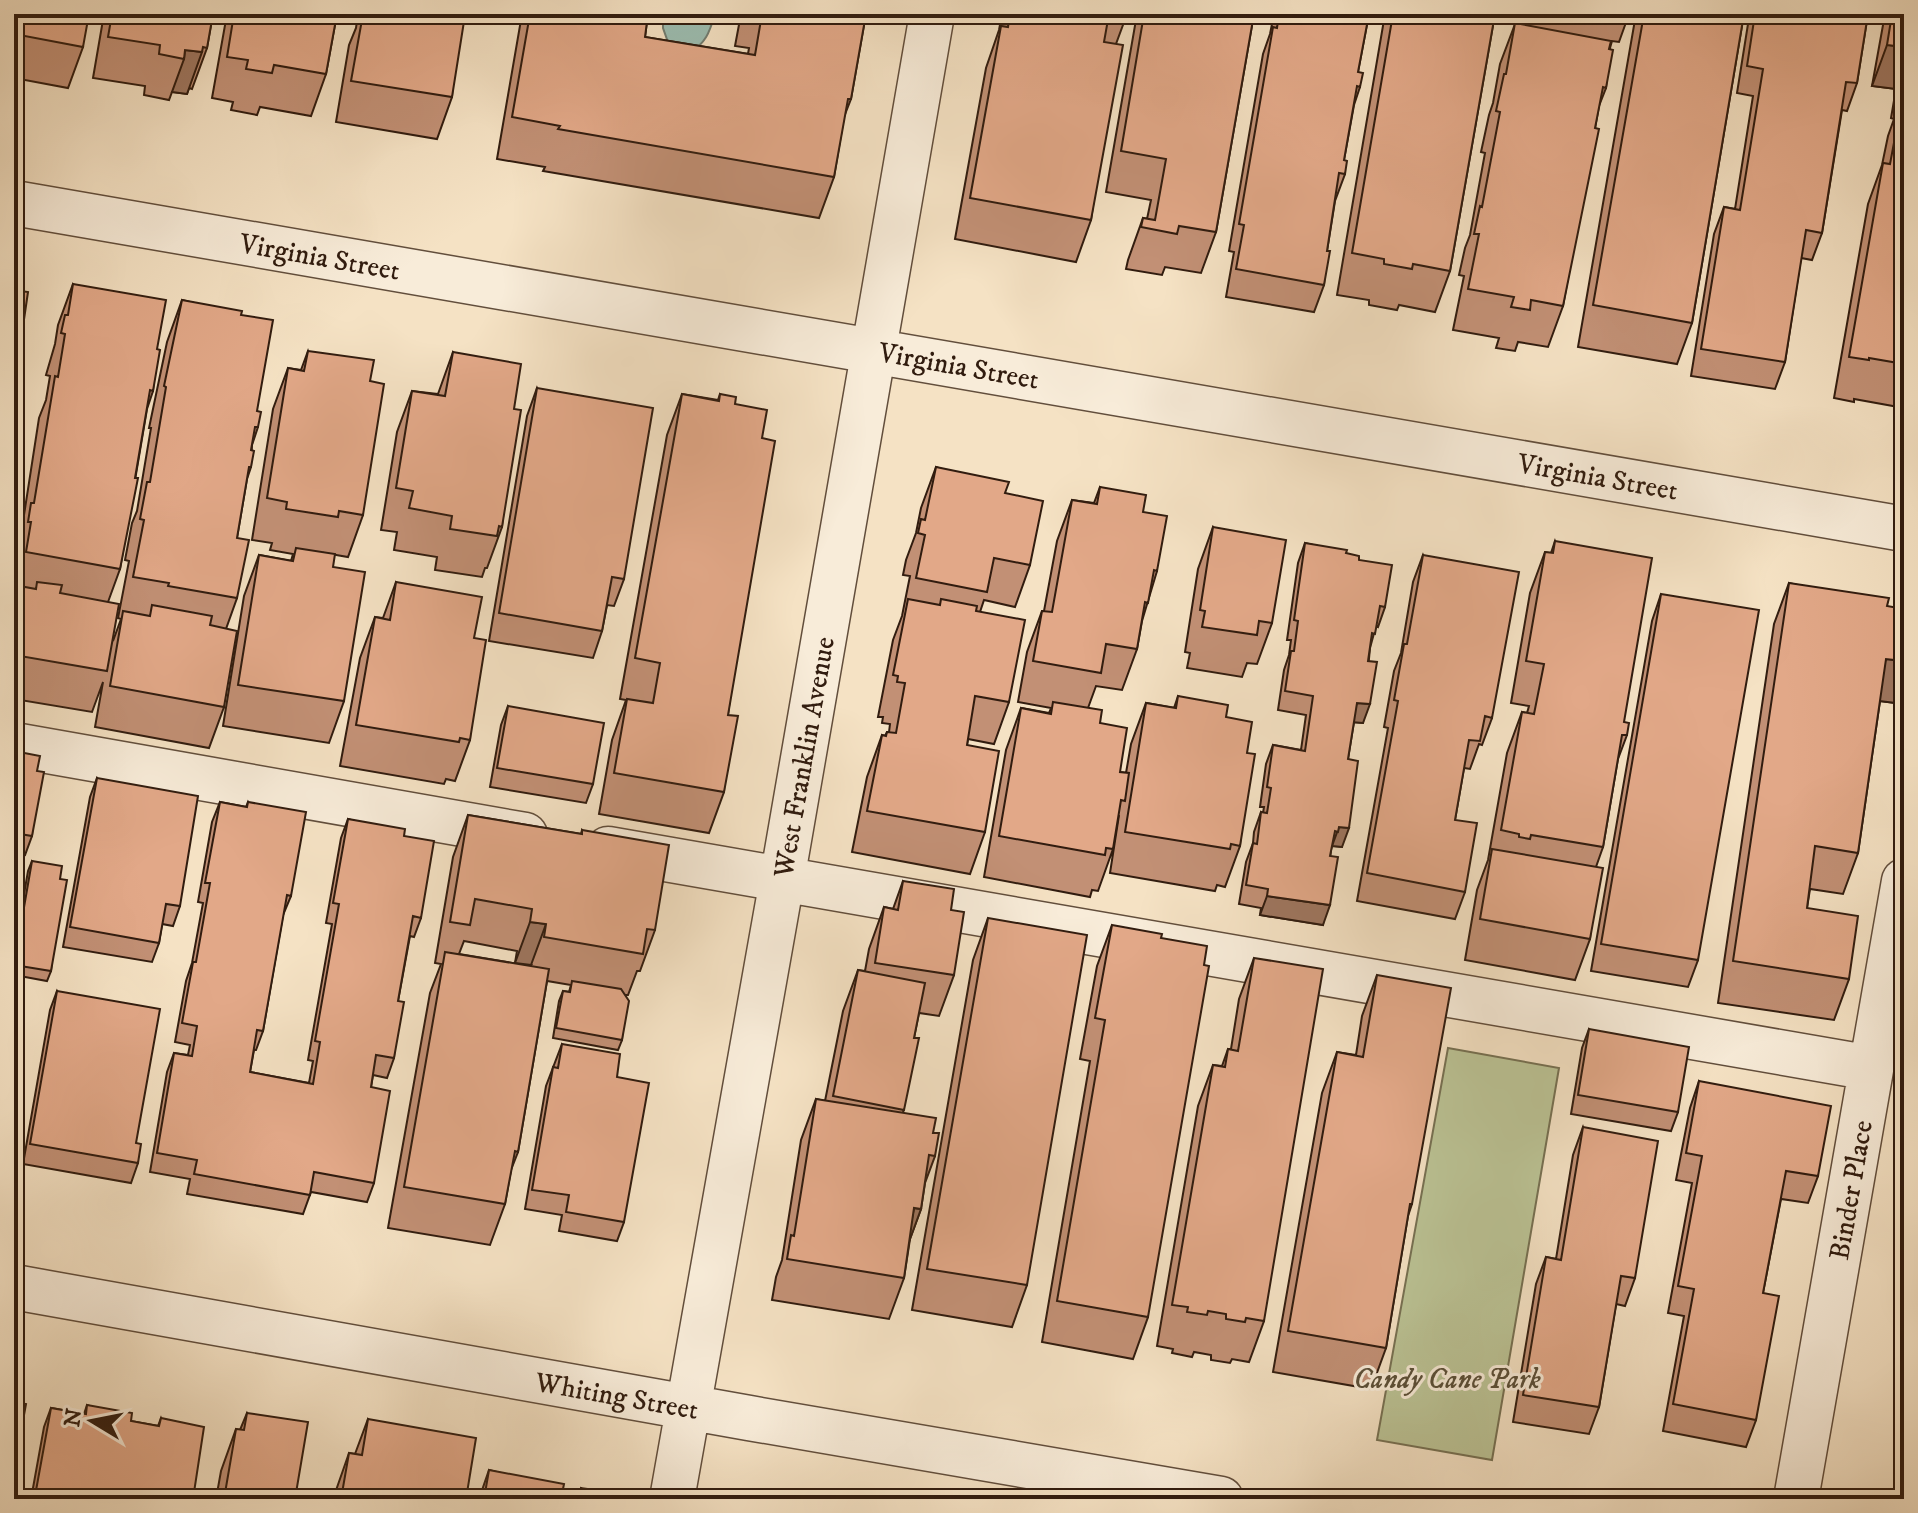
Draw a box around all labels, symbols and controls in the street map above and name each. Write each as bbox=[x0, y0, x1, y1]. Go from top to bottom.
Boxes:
street label: Virginia Street bbox=[236, 226, 403, 289]
street label: Virginia Street bbox=[875, 335, 1042, 398]
street label: Virginia Street bbox=[1514, 446, 1681, 509]
street label: West Franklin Avenue bbox=[766, 634, 843, 881]
street label: Binder Place bbox=[1822, 1118, 1881, 1263]
park label: Candy Cane Park bbox=[1353, 1362, 1541, 1397]
street label: Whiting Street bbox=[532, 1365, 701, 1428]
north arrow bbox=[52, 1381, 132, 1461]
text: N bbox=[59, 1407, 89, 1429]

